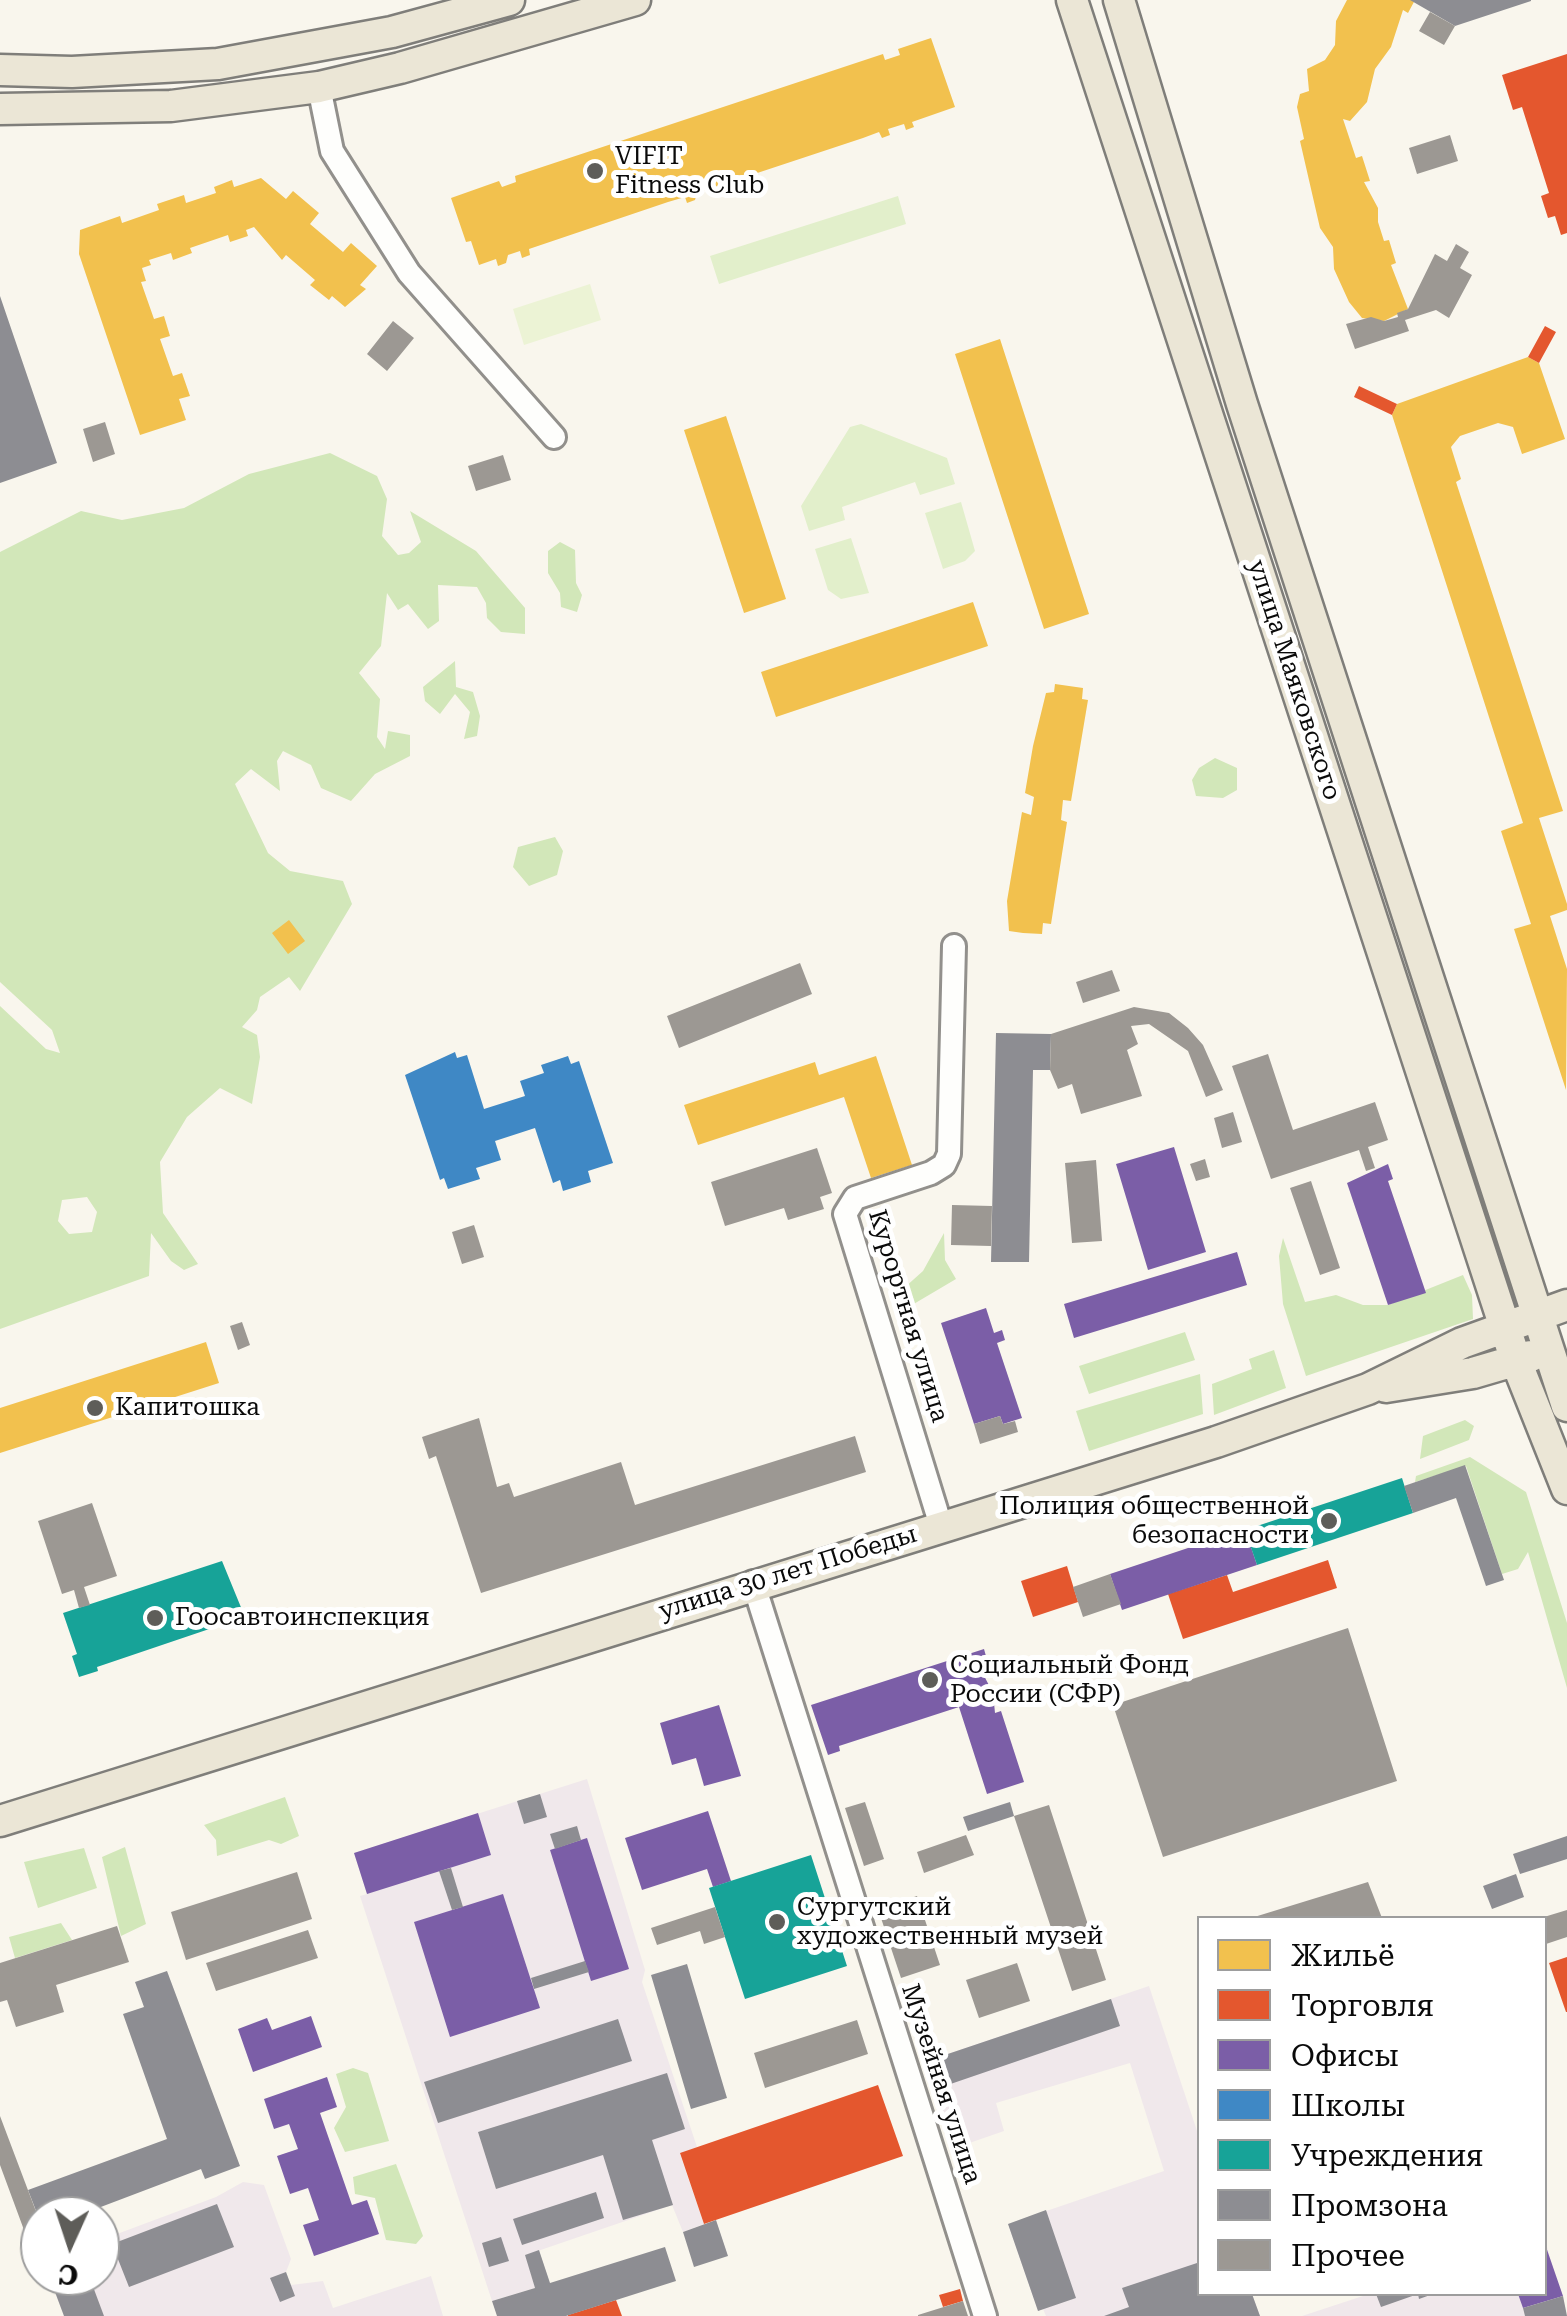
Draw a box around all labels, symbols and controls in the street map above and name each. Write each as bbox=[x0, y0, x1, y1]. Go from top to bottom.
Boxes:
place label: VIFIT Fitness Club bbox=[615, 142, 764, 201]
marker: VIFIT Fitness Club bbox=[584, 160, 606, 182]
street label: улица Маяковского bbox=[1241, 556, 1347, 804]
street label: Курортная улица bbox=[861, 1206, 955, 1426]
place label: Капитошка bbox=[115, 1393, 260, 1423]
marker: Капитошка bbox=[84, 1397, 106, 1419]
place label: Полиция общественной безопасности bbox=[999, 1492, 1309, 1551]
marker: Полиция общественной безопасности bbox=[1318, 1510, 1340, 1532]
street label: улица 30 лет Победы bbox=[655, 1519, 921, 1627]
place label: Гоосавтоинспекция bbox=[175, 1603, 429, 1633]
marker: Гоосавтоинспекция bbox=[144, 1607, 166, 1629]
place label: Социальный Фонд России (СФР) bbox=[950, 1651, 1189, 1710]
marker: Социальный Фонд России (СФР) bbox=[919, 1669, 941, 1691]
place label: Сургутский художественный музей bbox=[797, 1893, 1103, 1952]
marker: Сургутский художественный музей bbox=[766, 1911, 788, 1933]
legend bbox=[1197, 1916, 1547, 2296]
text: Жильё bbox=[1291, 1938, 1394, 1973]
street label: Музейная улица bbox=[895, 1980, 987, 2188]
text: Торговля bbox=[1291, 1988, 1434, 2023]
text: Офисы bbox=[1291, 2038, 1399, 2073]
text: Школы bbox=[1291, 2088, 1405, 2123]
text: Учреждения bbox=[1291, 2138, 1483, 2173]
text: Промзона bbox=[1291, 2188, 1448, 2223]
north arrow bbox=[20, 2196, 120, 2296]
text: Прочее bbox=[1291, 2238, 1405, 2273]
text: С bbox=[58, 2257, 79, 2291]

